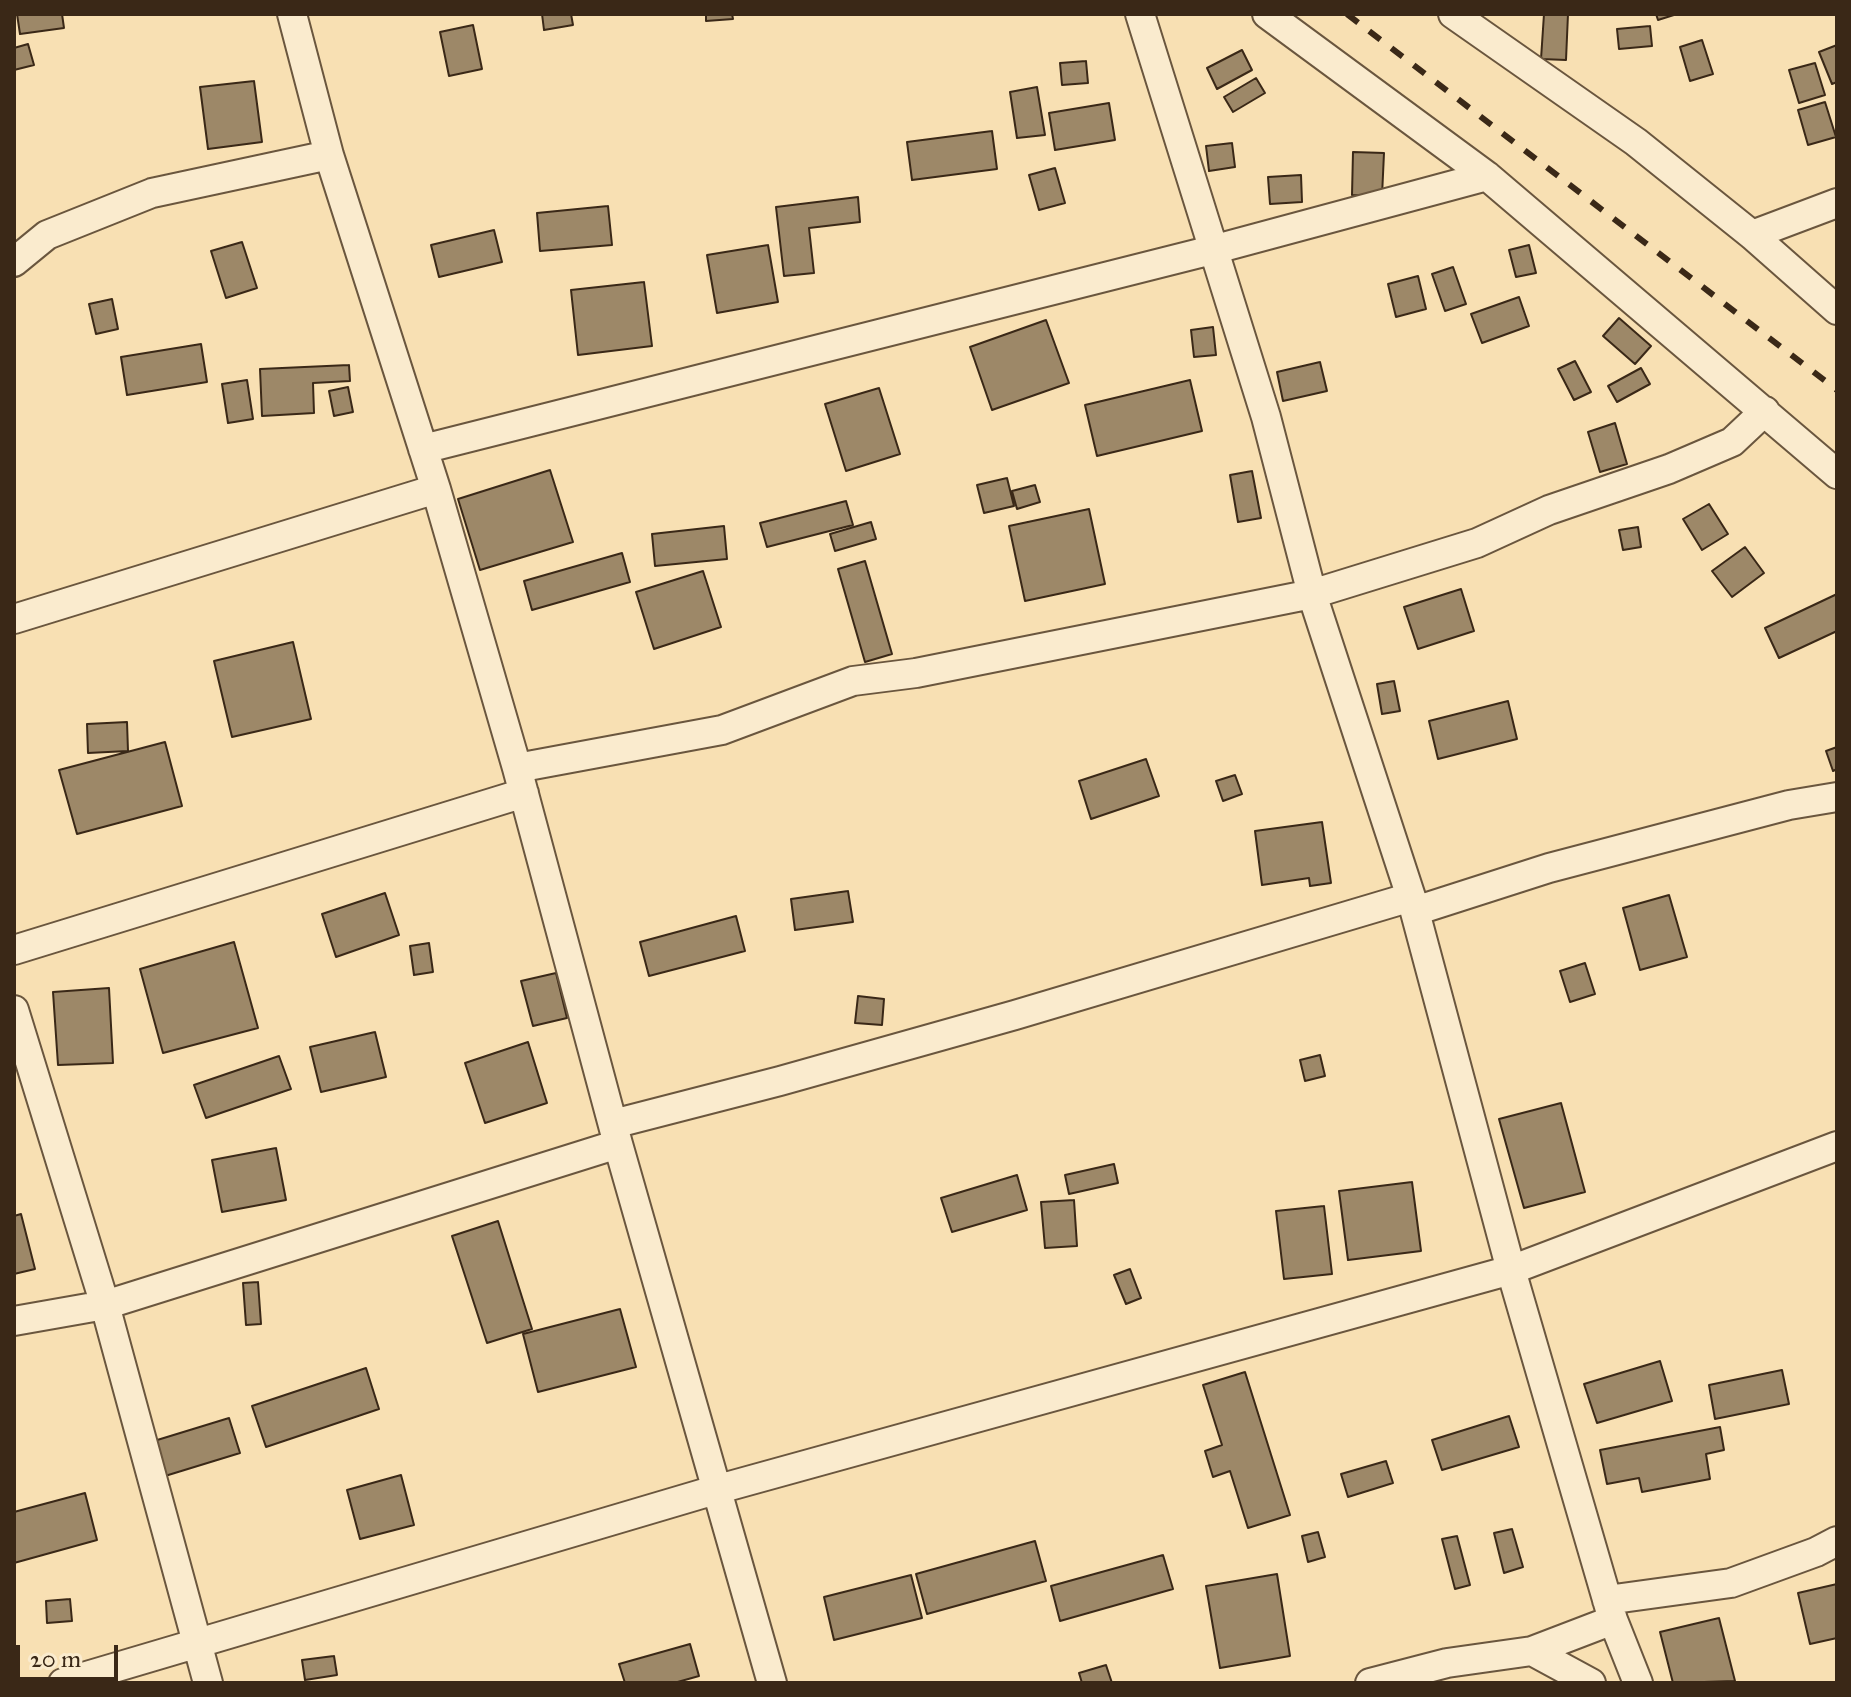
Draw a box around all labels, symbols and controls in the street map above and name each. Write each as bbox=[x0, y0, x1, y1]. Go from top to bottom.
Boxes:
scale bar bbox=[20, 1629, 122, 1679]
text: 20 m bbox=[30, 1644, 81, 1674]

